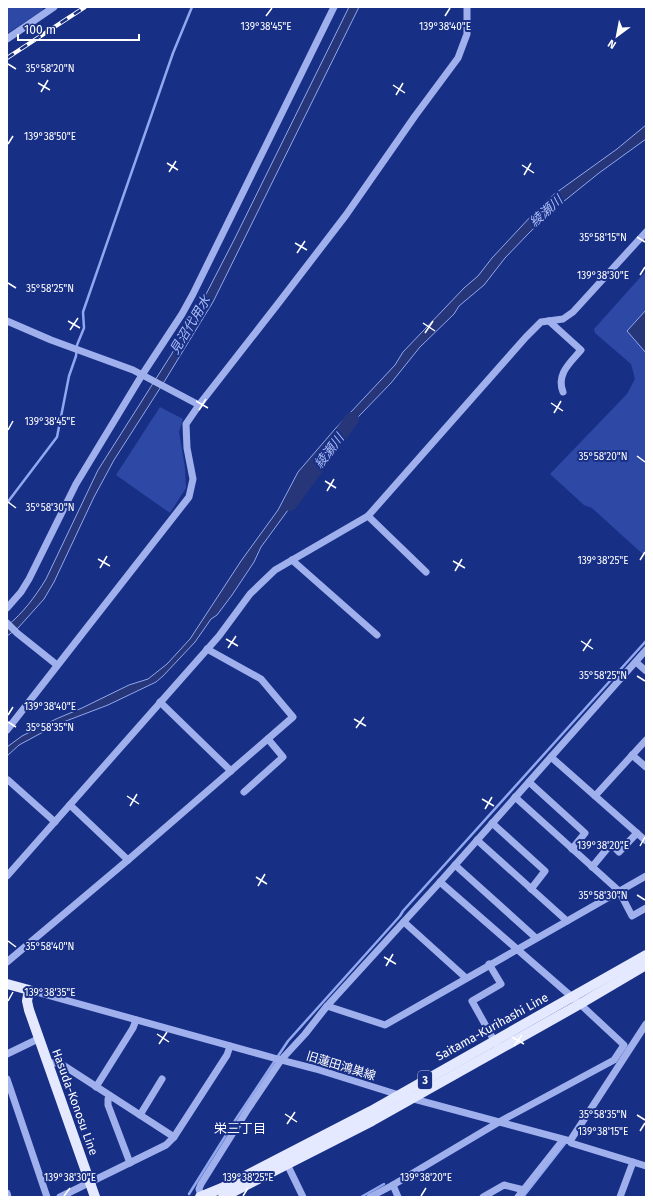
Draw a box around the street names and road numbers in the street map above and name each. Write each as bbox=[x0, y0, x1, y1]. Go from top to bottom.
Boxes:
street label: Saitama-Kurihashi Line bbox=[433, 990, 551, 1064]
street label: Hasuda-Konosu Line bbox=[49, 1047, 101, 1157]
street label: 旧蓮田鴻巣線 bbox=[305, 1049, 377, 1083]
road number: 3 bbox=[418, 1071, 432, 1089]

